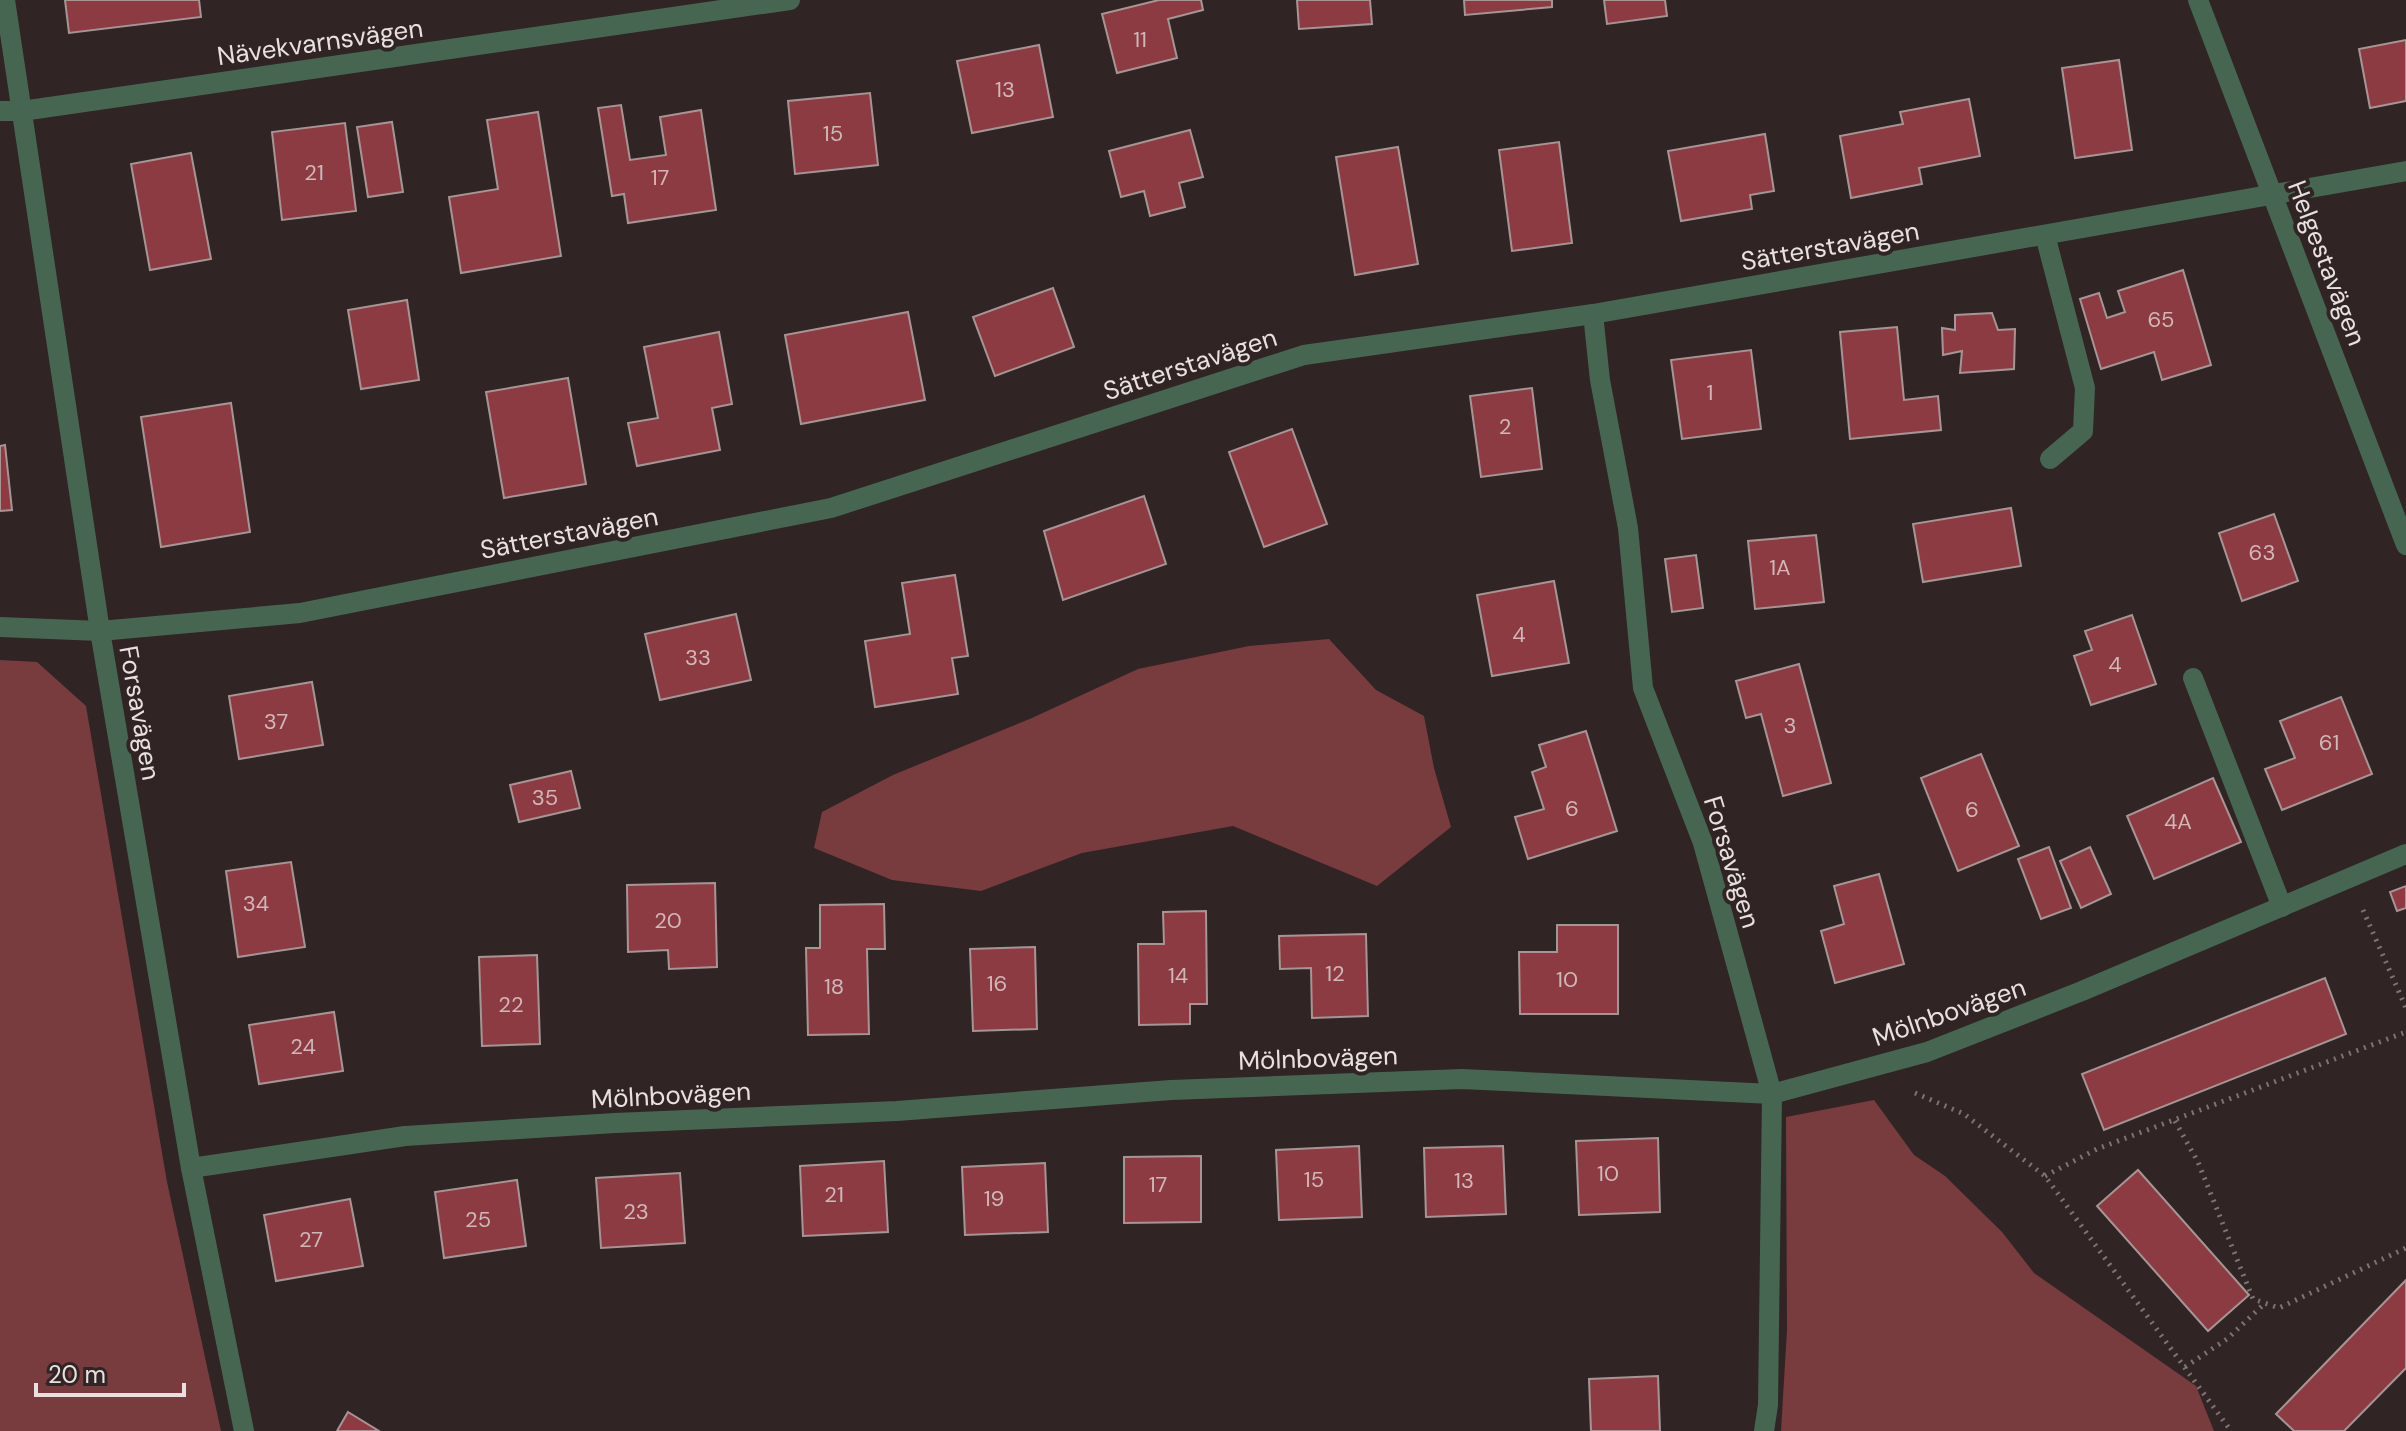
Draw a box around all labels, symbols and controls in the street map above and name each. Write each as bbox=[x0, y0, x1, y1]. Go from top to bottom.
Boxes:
street label: Nävekvarnsvägen bbox=[215, 11, 425, 73]
house number: 11 bbox=[1133, 25, 1147, 54]
house number: 13 bbox=[995, 75, 1015, 104]
house number: 15 bbox=[823, 119, 843, 148]
house number: 21 bbox=[304, 158, 324, 187]
house number: 17 bbox=[651, 163, 669, 192]
street label: Helgestavägen bbox=[2280, 176, 2374, 350]
street label: Sätterstavägen bbox=[1738, 214, 1922, 278]
house number: 65 bbox=[2148, 305, 2174, 334]
street label: Sätterstavägen bbox=[1099, 320, 1281, 408]
house number: 1 bbox=[1707, 378, 1713, 407]
house number: 2 bbox=[1499, 412, 1511, 441]
street label: Sätterstavägen bbox=[477, 499, 661, 567]
house number: 63 bbox=[2249, 538, 2275, 567]
house number: 1A bbox=[1769, 553, 1791, 582]
house number: 4 bbox=[1512, 620, 1526, 649]
street label: Forsavägen bbox=[111, 643, 169, 783]
house number: 33 bbox=[685, 643, 711, 672]
house number: 4 bbox=[2108, 650, 2122, 679]
house number: 37 bbox=[264, 707, 288, 736]
house number: 3 bbox=[1783, 711, 1797, 740]
house number: 61 bbox=[2319, 728, 2339, 757]
house number: 35 bbox=[532, 783, 558, 812]
street label: Forsavägen bbox=[1696, 792, 1768, 932]
house number: 6 bbox=[1565, 794, 1579, 823]
house number: 6 bbox=[1965, 795, 1979, 824]
house number: 4A bbox=[2164, 807, 2192, 836]
house number: 34 bbox=[243, 889, 269, 918]
house number: 20 bbox=[654, 906, 682, 935]
house number: 12 bbox=[1325, 959, 1345, 988]
house number: 14 bbox=[1168, 961, 1188, 990]
house number: 10 bbox=[1556, 965, 1578, 994]
house number: 16 bbox=[987, 969, 1007, 998]
street label: Mölnbovägen bbox=[1868, 970, 2030, 1054]
house number: 18 bbox=[824, 972, 844, 1001]
house number: 22 bbox=[498, 990, 524, 1019]
house number: 24 bbox=[290, 1032, 316, 1061]
street label: Mölnbovägen bbox=[1237, 1038, 1399, 1078]
street label: Mölnbovägen bbox=[590, 1074, 752, 1116]
house number: 10 bbox=[1597, 1159, 1619, 1188]
house number: 15 bbox=[1304, 1165, 1324, 1194]
house number: 13 bbox=[1454, 1166, 1474, 1195]
house number: 17 bbox=[1149, 1170, 1167, 1199]
house number: 21 bbox=[824, 1180, 844, 1209]
house number: 19 bbox=[984, 1184, 1004, 1213]
house number: 23 bbox=[623, 1197, 649, 1226]
house number: 25 bbox=[465, 1205, 491, 1234]
house number: 27 bbox=[299, 1225, 323, 1254]
scale bar bbox=[36, 1347, 184, 1397]
text: 20 m bbox=[48, 1359, 106, 1390]

